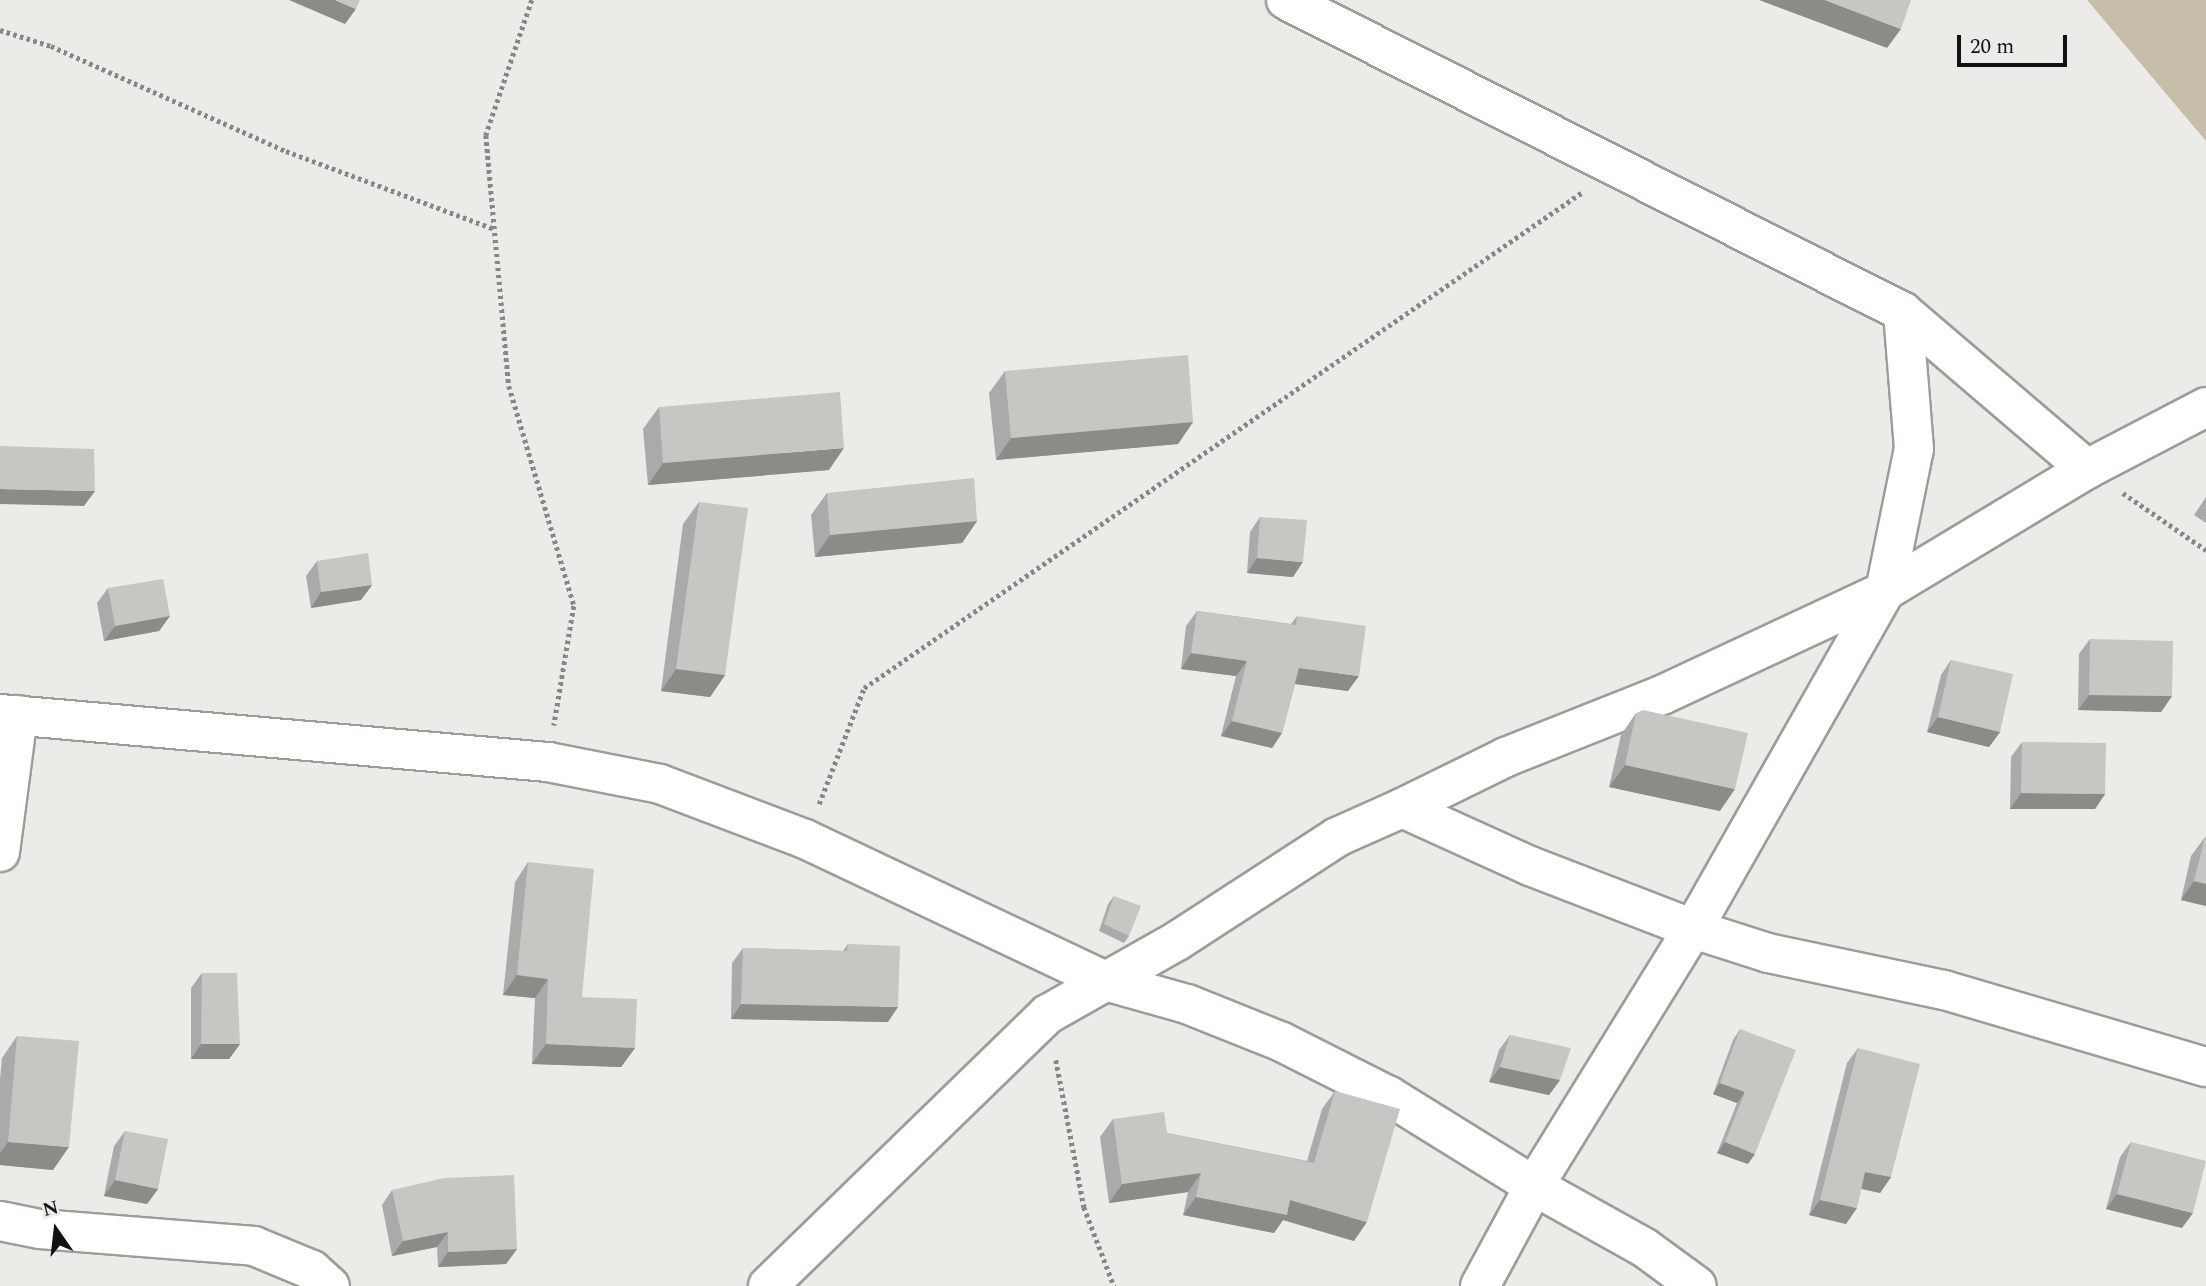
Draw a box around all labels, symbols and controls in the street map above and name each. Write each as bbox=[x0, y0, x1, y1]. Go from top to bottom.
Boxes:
scale bar bbox=[1961, 21, 2071, 65]
text: 20 m bbox=[1970, 31, 2014, 63]
text: N bbox=[40, 1193, 62, 1225]
north arrow bbox=[21, 1195, 91, 1265]

